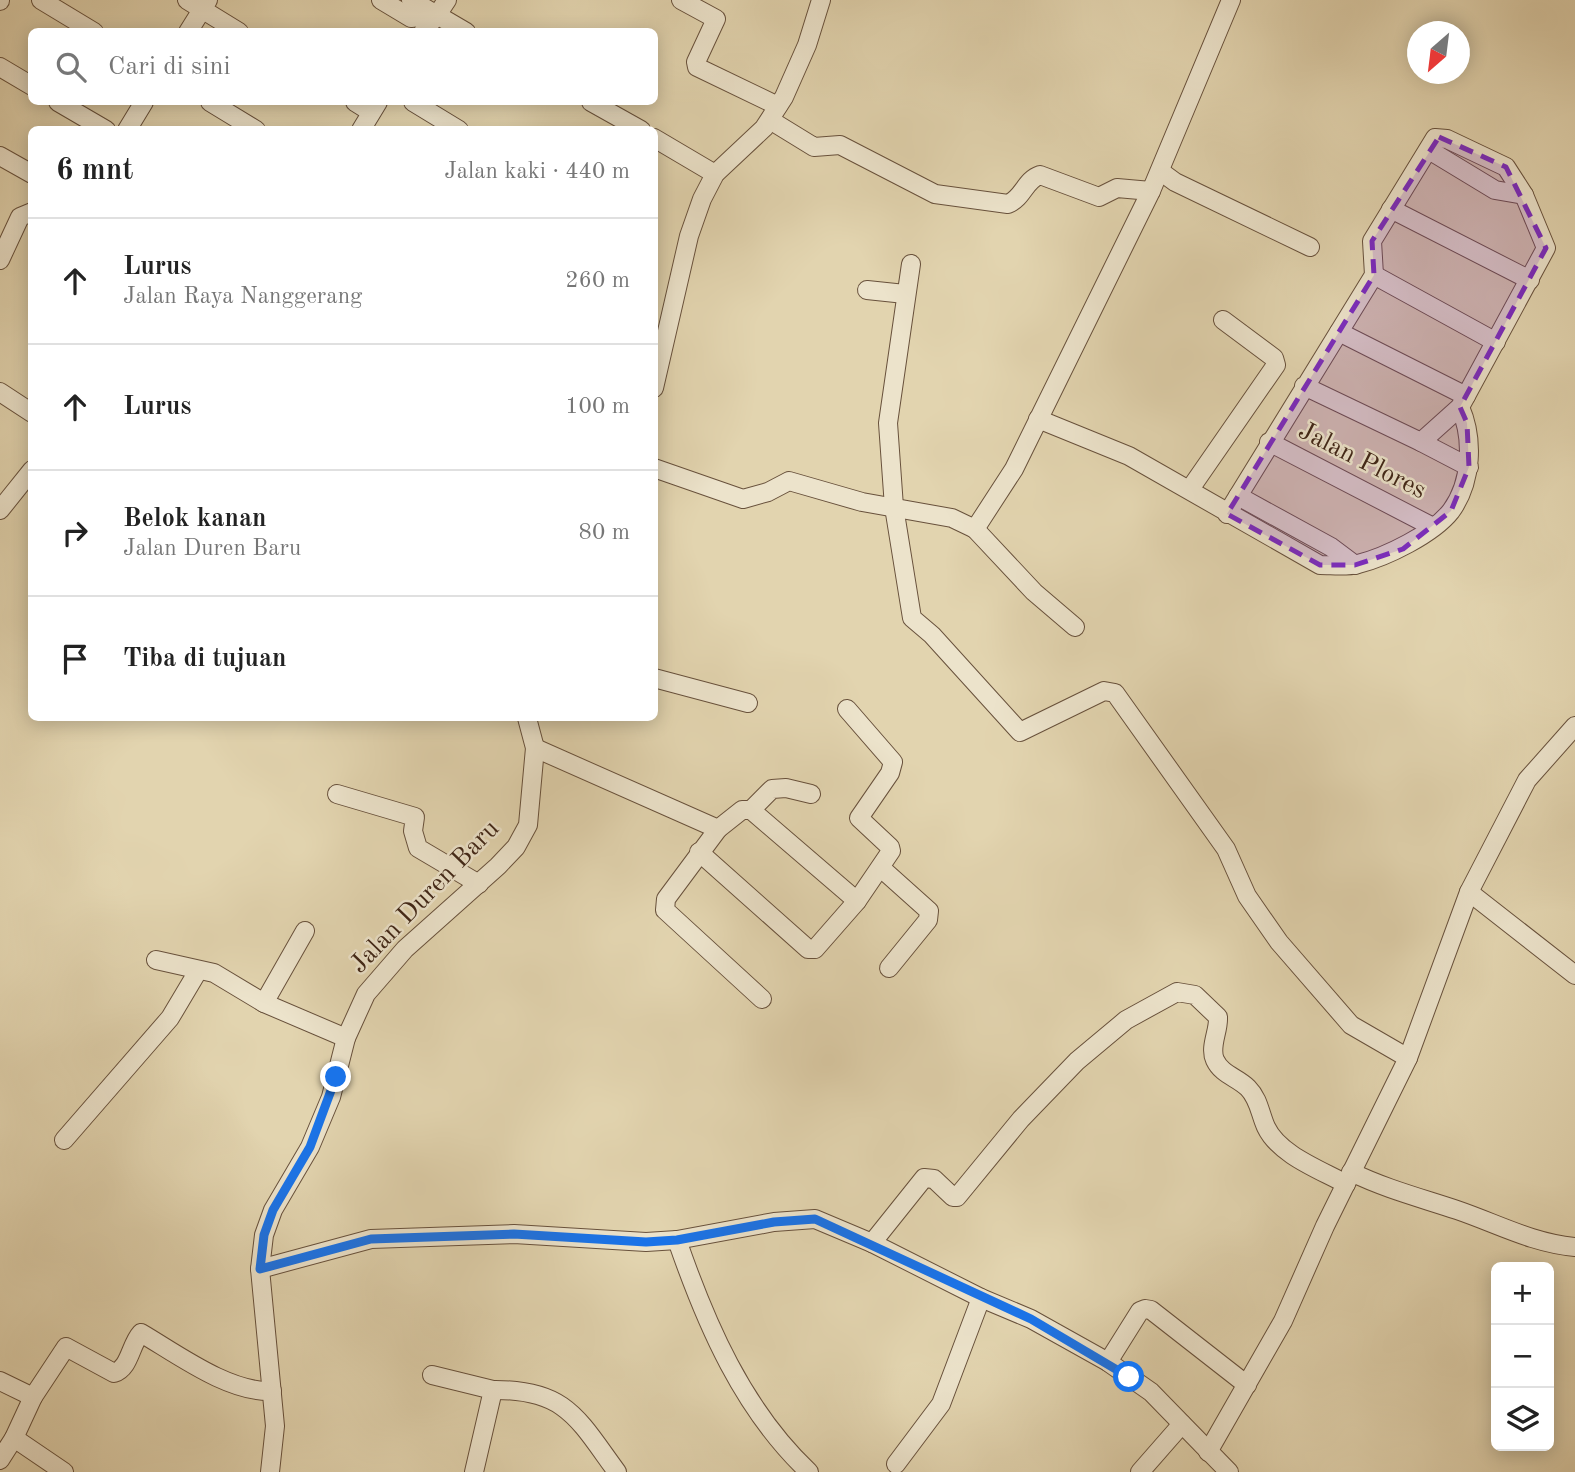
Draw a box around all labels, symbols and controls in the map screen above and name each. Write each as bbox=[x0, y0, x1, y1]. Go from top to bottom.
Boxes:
north arrow bbox=[1407, 21, 1470, 84]
search box bbox=[28, 28, 658, 105]
icon: search bbox=[52, 48, 90, 86]
text: Cari di sini bbox=[108, 54, 230, 80]
text: 6 mnt bbox=[56, 156, 133, 186]
text: Jalan kaki · 440 m bbox=[444, 160, 630, 183]
text: Lurus bbox=[123, 254, 191, 280]
icon: ahead bbox=[56, 262, 94, 300]
text: 260 m bbox=[565, 269, 630, 292]
text: Jalan Raya Nanggerang bbox=[123, 285, 362, 308]
icon: ahead bbox=[56, 388, 94, 426]
text: Lurus bbox=[123, 394, 191, 420]
text: 100 m bbox=[565, 395, 630, 418]
street label: Jalan Plores bbox=[1294, 418, 1430, 504]
text: Belok kanan bbox=[123, 506, 267, 532]
icon: right bbox=[56, 514, 94, 552]
text: 80 m bbox=[579, 521, 630, 544]
text: Jalan Duren Baru bbox=[123, 537, 301, 560]
icon: arrive bbox=[56, 640, 94, 678]
text: Tiba di tujuan bbox=[123, 646, 287, 672]
street label: Jalan Duren Baru bbox=[346, 815, 504, 979]
route end bbox=[320, 1061, 351, 1092]
map controls bbox=[1491, 1262, 1554, 1451]
button: + bbox=[1491, 1262, 1554, 1325]
button: − bbox=[1491, 1325, 1554, 1388]
route start bbox=[1113, 1361, 1144, 1392]
button: layers bbox=[1491, 1388, 1554, 1451]

